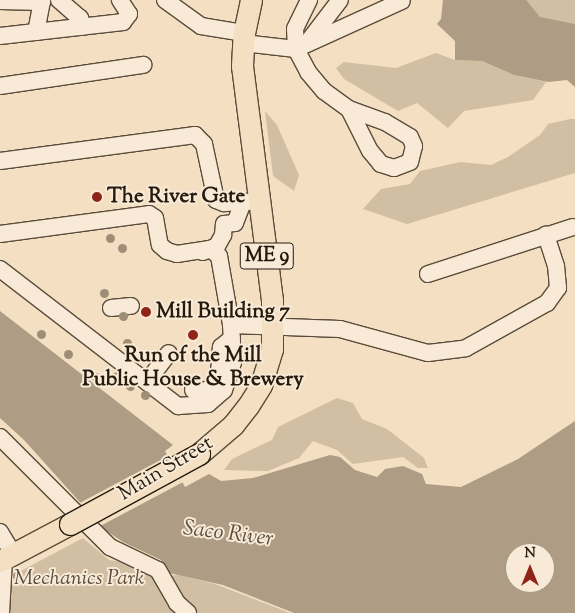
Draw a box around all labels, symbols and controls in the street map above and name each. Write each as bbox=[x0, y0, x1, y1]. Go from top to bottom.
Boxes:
place label: The River Gate bbox=[107, 184, 245, 210]
marker: The River Gate bbox=[91, 191, 103, 203]
road number: ME 9 bbox=[240, 238, 294, 274]
place label: Mill Building 7 bbox=[156, 299, 290, 325]
marker: Mill Building 7 bbox=[140, 306, 152, 318]
marker: Run of the Mill Public House & Brewery bbox=[187, 329, 199, 341]
place label: Run of the Mill Public House & Brewery bbox=[82, 343, 304, 393]
street label: Main Street bbox=[114, 431, 218, 507]
water label: Saco River bbox=[181, 516, 275, 554]
north arrow bbox=[505, 543, 555, 593]
text: N bbox=[524, 544, 536, 564]
park label: Mechanics Park bbox=[14, 566, 144, 592]

